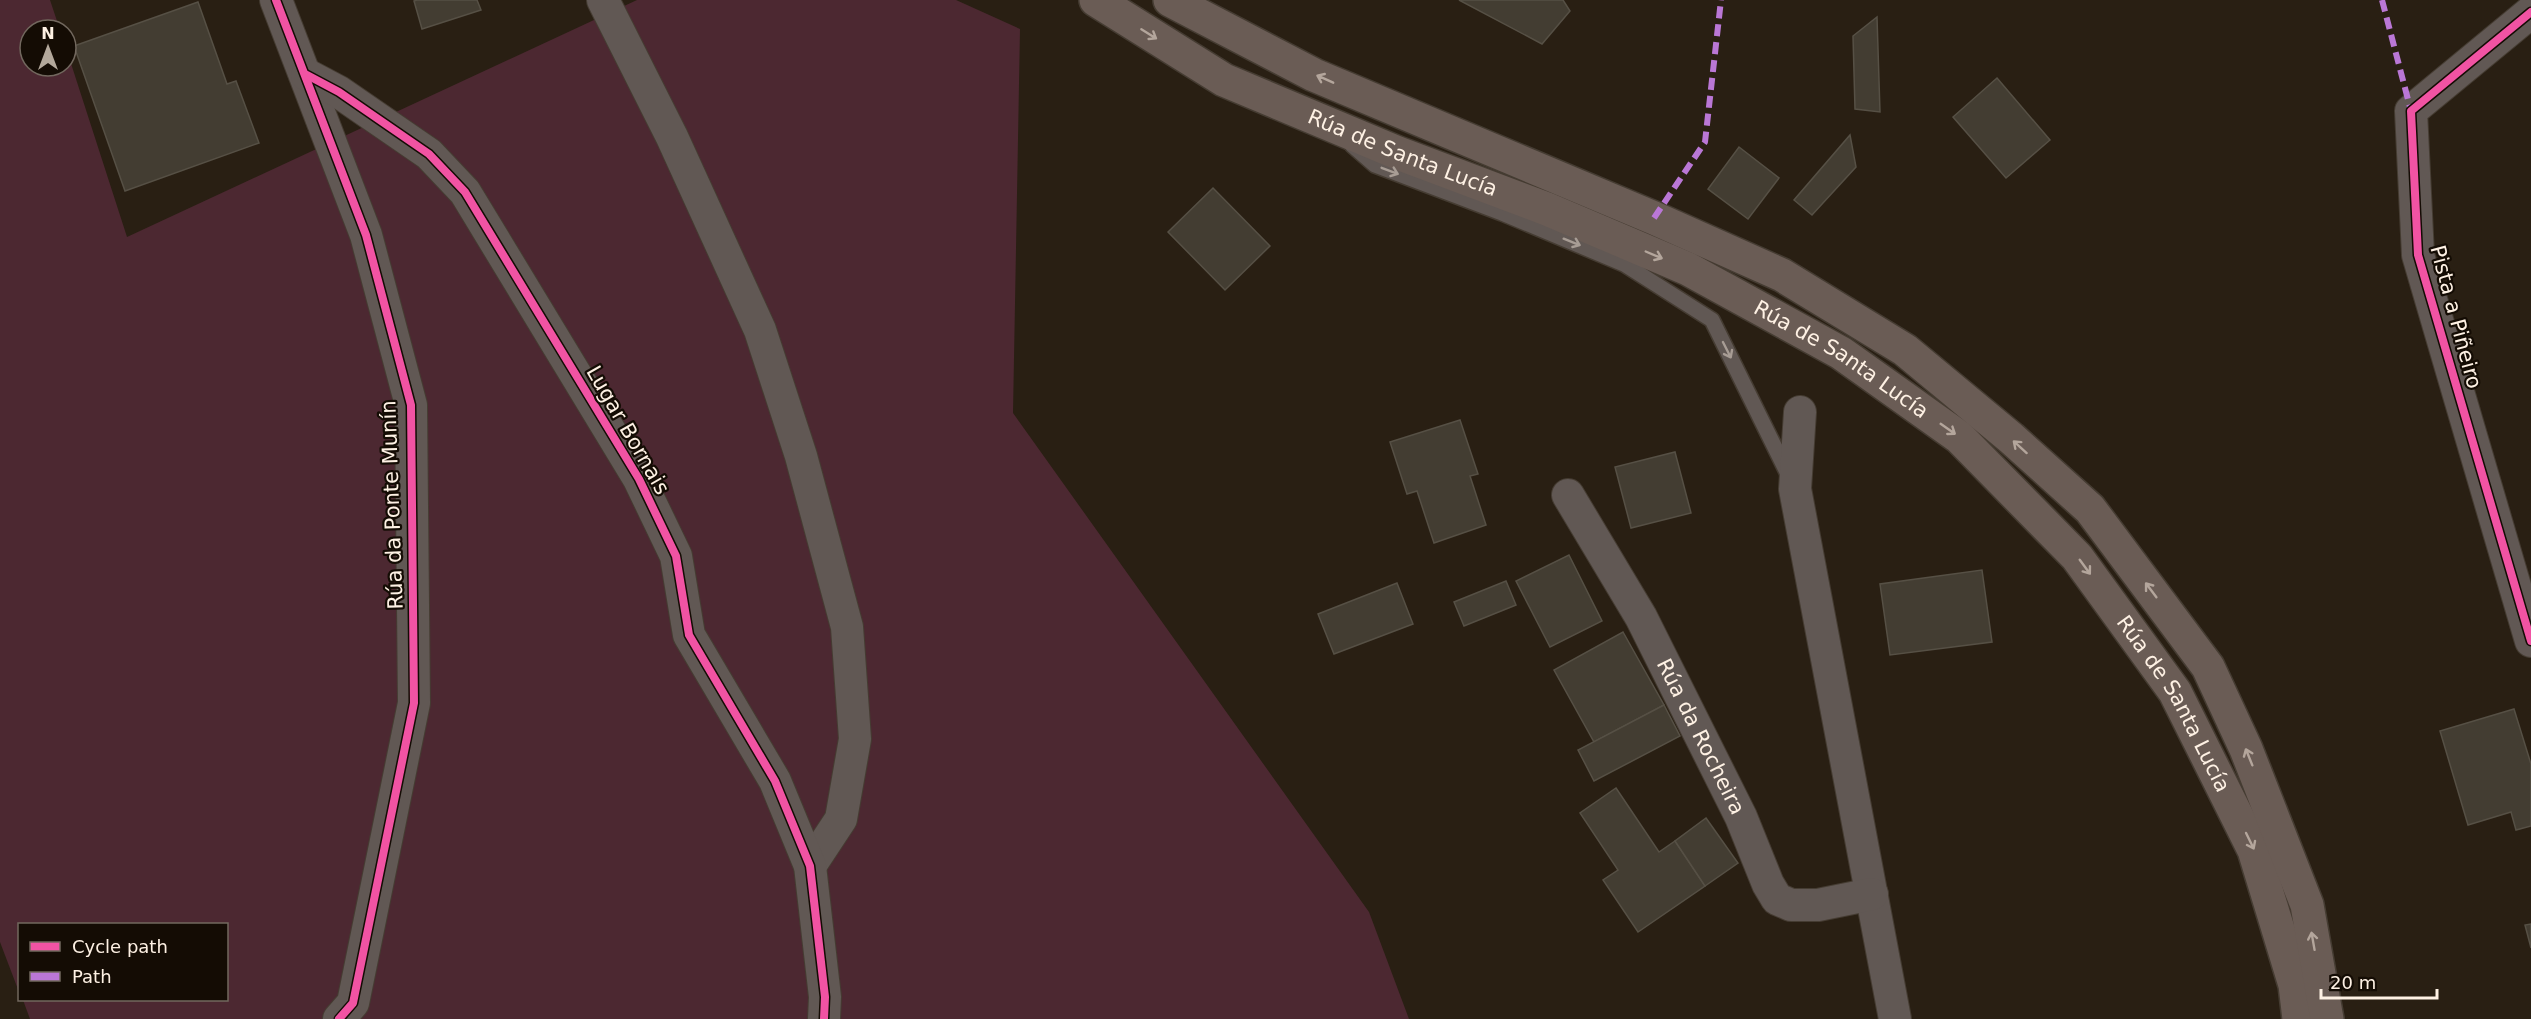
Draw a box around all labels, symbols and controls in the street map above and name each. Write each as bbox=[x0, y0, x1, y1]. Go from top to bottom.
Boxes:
north arrow bbox=[18, 18, 78, 78]
text: N bbox=[41, 24, 55, 43]
one-way arrow bbox=[1140, 28, 1157, 40]
one-way arrow bbox=[1316, 73, 1334, 84]
street label: Rúa de Santa Lucía bbox=[1304, 105, 1501, 201]
one-way arrow bbox=[1380, 166, 1399, 177]
one-way arrow bbox=[1562, 237, 1580, 248]
street label: Pista a Piñeiro bbox=[2425, 243, 2487, 391]
one-way arrow bbox=[1645, 250, 1663, 261]
street label: Rúa de Santa Lucía bbox=[1750, 296, 1933, 423]
one-way arrow bbox=[1722, 340, 1734, 358]
street label: Lugar Bornais bbox=[581, 361, 675, 499]
street label: Rúa da Ponte Munín bbox=[376, 400, 408, 610]
one-way arrow bbox=[1939, 423, 1955, 435]
one-way arrow bbox=[2013, 440, 2028, 454]
one-way arrow bbox=[2079, 558, 2091, 574]
one-way arrow bbox=[2145, 582, 2158, 598]
street label: Rúa de Santa Lucía bbox=[2112, 611, 2235, 796]
street label: Rúa da Rocheira bbox=[1652, 655, 1750, 819]
one-way arrow bbox=[2243, 749, 2254, 767]
one-way arrow bbox=[2244, 832, 2256, 850]
legend bbox=[18, 923, 228, 1001]
one-way arrow bbox=[2308, 931, 2319, 951]
text: Cycle path bbox=[72, 936, 168, 957]
scale bar bbox=[2321, 962, 2436, 1000]
text: Path bbox=[72, 966, 112, 987]
text: 20 m bbox=[2330, 972, 2376, 993]

